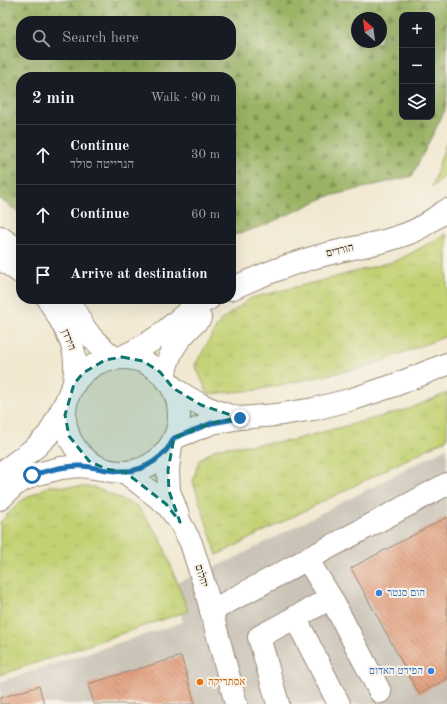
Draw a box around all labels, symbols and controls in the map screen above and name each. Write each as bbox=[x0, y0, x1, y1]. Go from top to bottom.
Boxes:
north arrow bbox=[351, 12, 387, 48]
map controls bbox=[399, 12, 435, 120]
button: + bbox=[399, 12, 435, 48]
search box bbox=[16, 16, 236, 60]
icon: search bbox=[30, 27, 52, 49]
text: Search here bbox=[62, 31, 139, 46]
button: − bbox=[399, 48, 435, 84]
button: layers bbox=[399, 84, 435, 120]
text: 2 min bbox=[32, 90, 75, 107]
text: Walk · 90 m bbox=[151, 91, 220, 104]
text: Continue bbox=[70, 139, 129, 154]
icon: ahead bbox=[32, 144, 54, 166]
text: 30 m bbox=[191, 148, 220, 161]
text: הנרייטה סולד bbox=[70, 158, 134, 171]
icon: ahead bbox=[32, 204, 54, 226]
text: Continue bbox=[70, 207, 129, 222]
text: 60 m bbox=[191, 208, 220, 221]
street label: הורדים bbox=[325, 242, 355, 260]
icon: arrive bbox=[32, 264, 54, 286]
text: Arrive at destination bbox=[70, 267, 208, 282]
street label: הירדן bbox=[59, 328, 77, 352]
route end bbox=[231, 409, 249, 427]
route start bbox=[23, 466, 41, 484]
street label: יהלום bbox=[192, 563, 211, 589]
marker: הום סנטר bbox=[374, 588, 384, 598]
place label: הום סנטר bbox=[387, 588, 425, 599]
place label: הפירט האדום bbox=[369, 666, 423, 677]
marker: הפירט האדום bbox=[426, 666, 436, 676]
marker: אסתריקה bbox=[195, 677, 205, 687]
place label: אסתריקה bbox=[208, 677, 245, 688]

